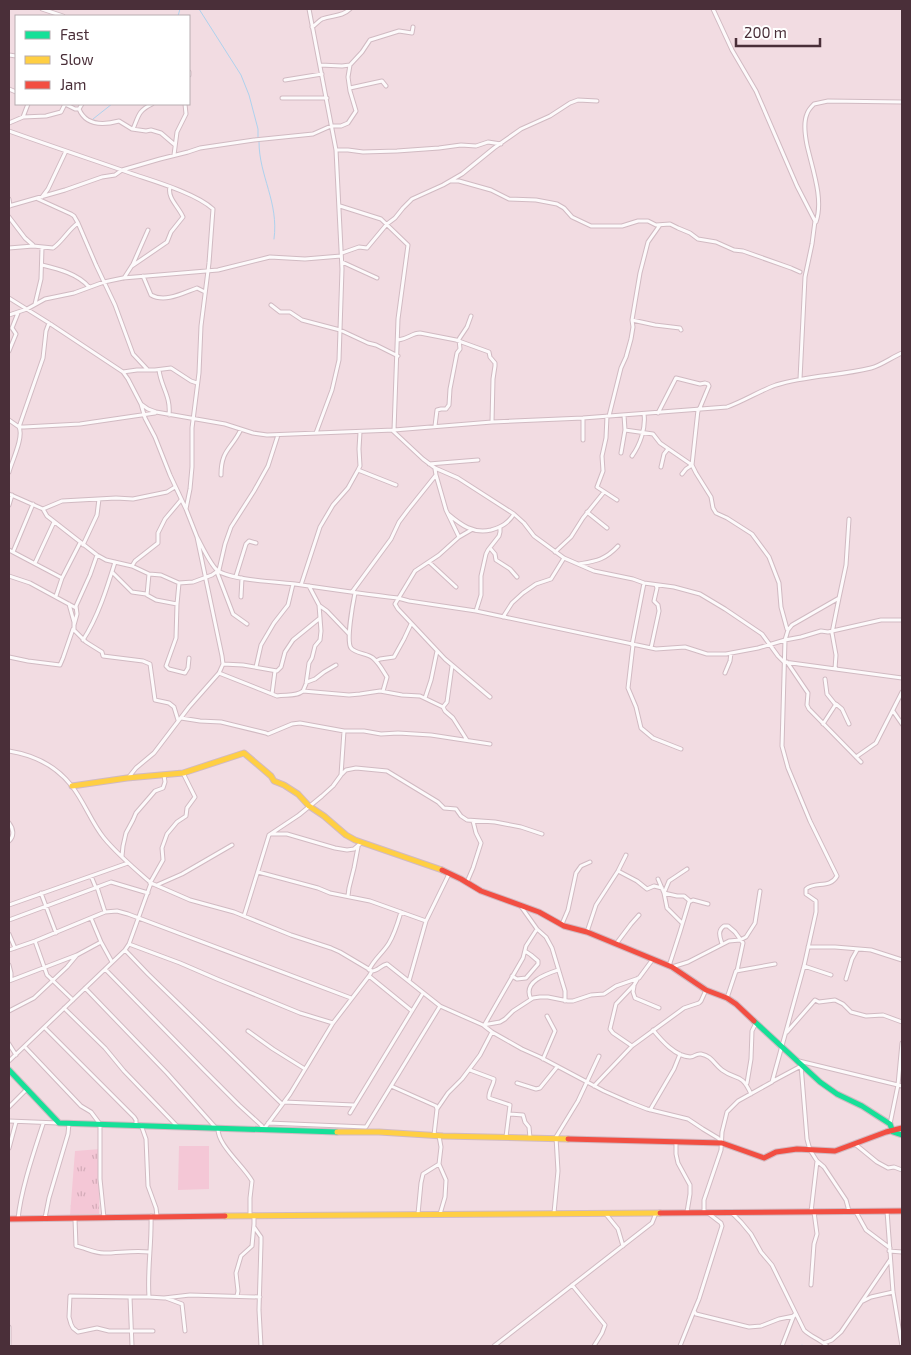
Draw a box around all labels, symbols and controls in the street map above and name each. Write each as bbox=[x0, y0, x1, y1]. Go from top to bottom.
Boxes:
legend bbox=[15, 15, 190, 105]
scale bar bbox=[736, 15, 820, 47]
text: 200 m bbox=[744, 23, 787, 41]
text: Fast bbox=[60, 25, 90, 43]
text: Slow bbox=[60, 50, 94, 68]
text: Jam bbox=[60, 75, 86, 93]

